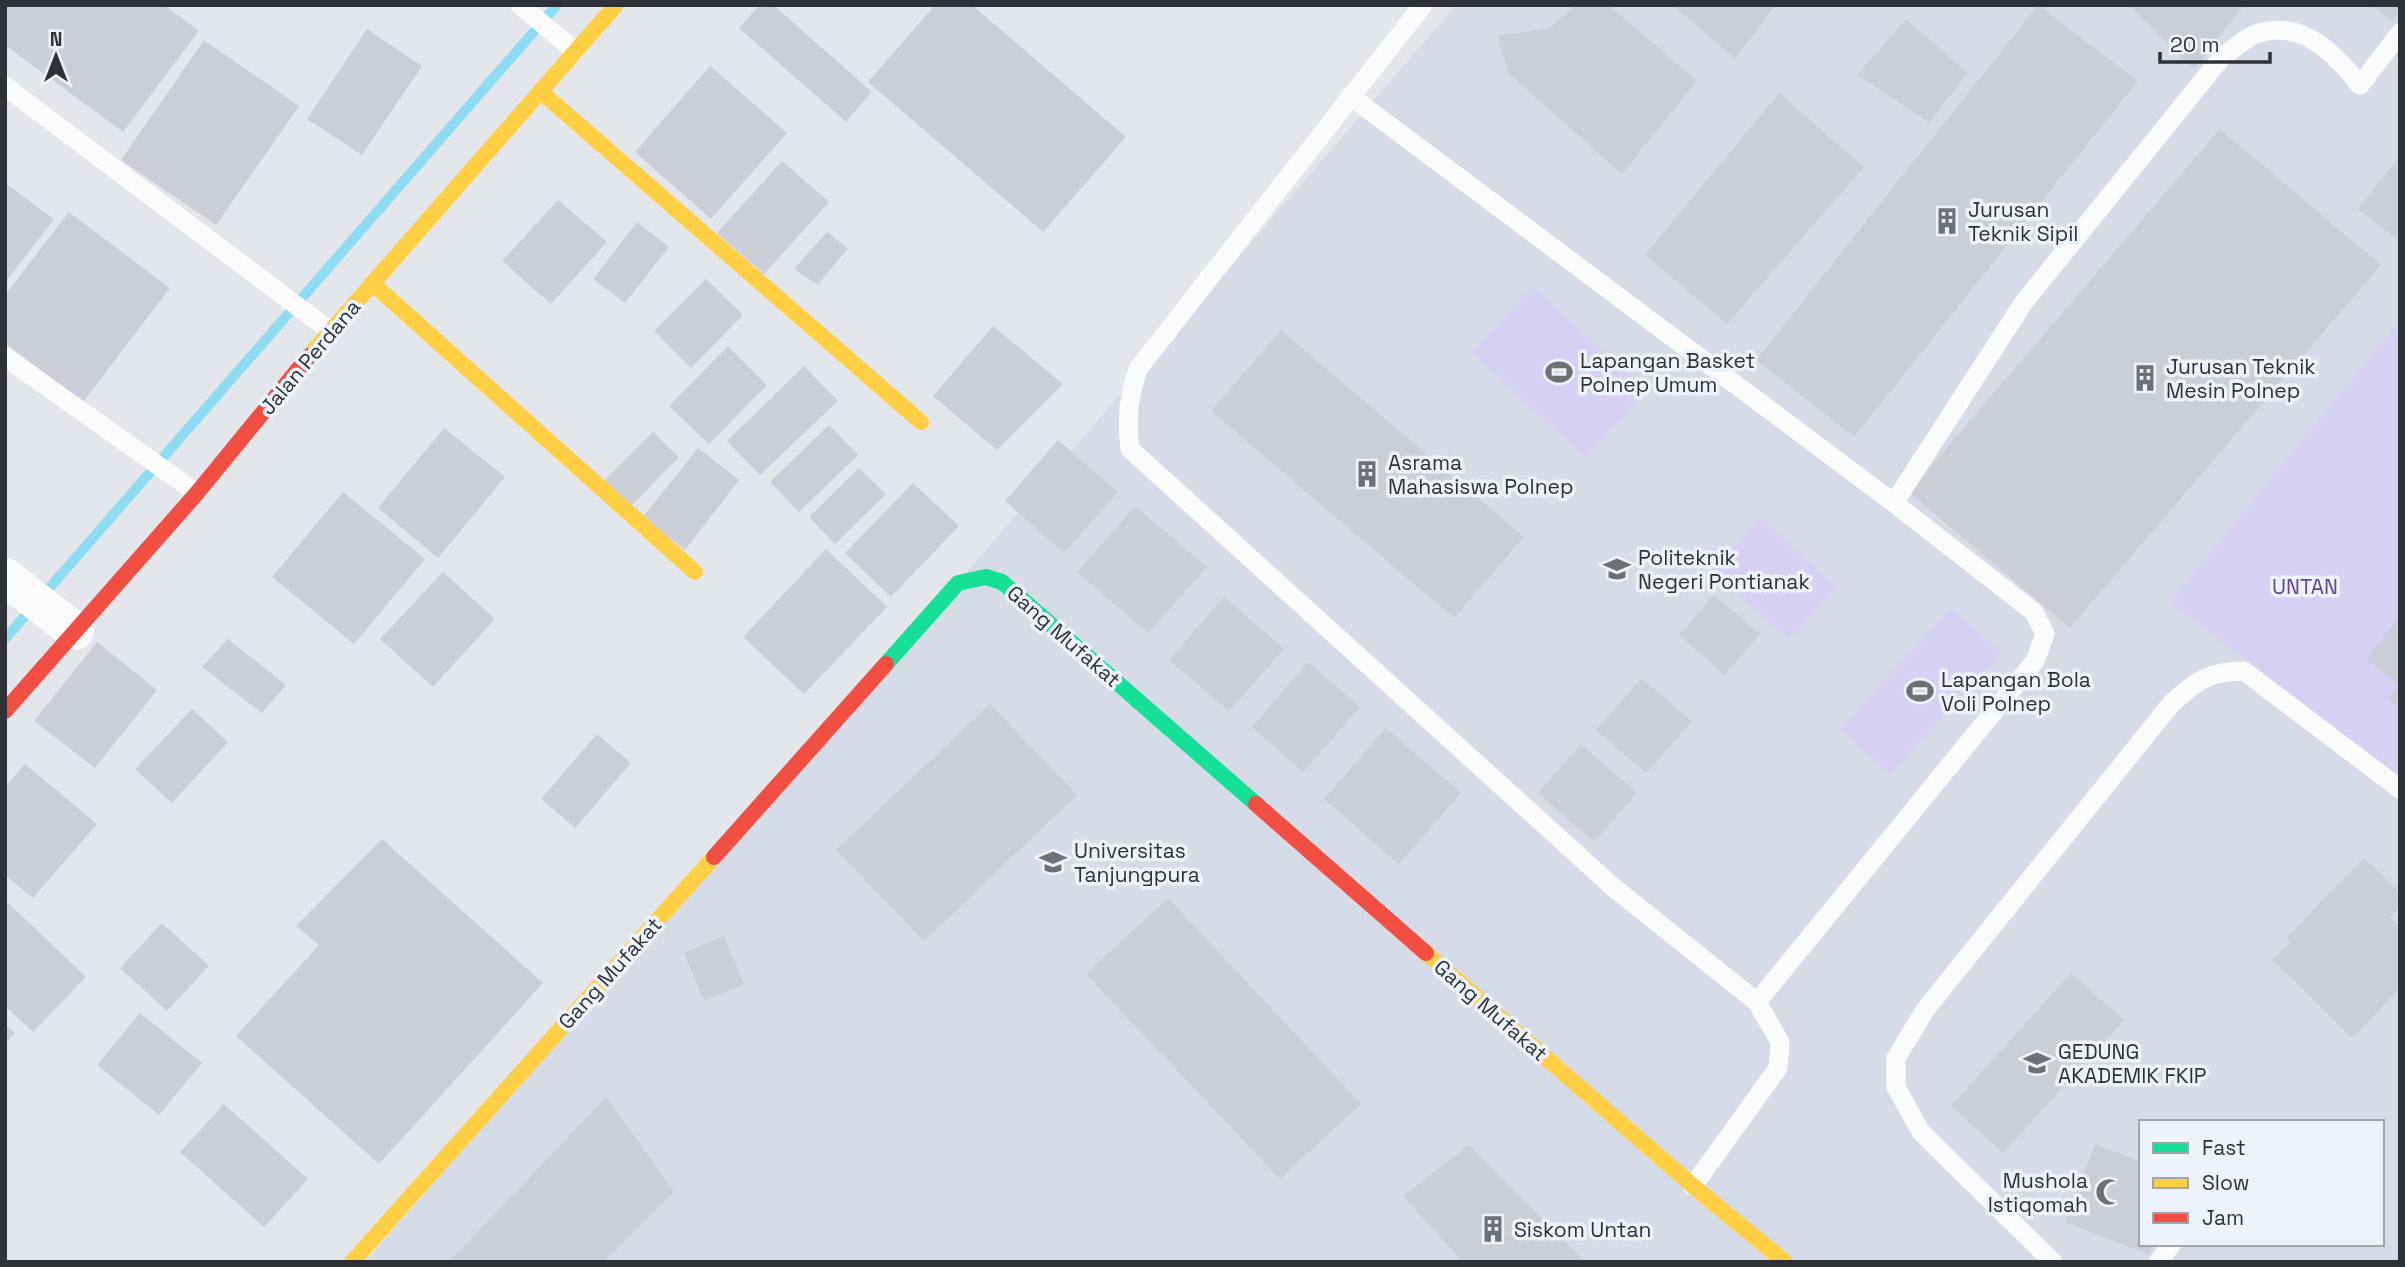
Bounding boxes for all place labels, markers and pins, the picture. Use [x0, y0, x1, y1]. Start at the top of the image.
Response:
place label: Jurusan Teknik Sipil [1968, 196, 2079, 247]
building icon: Jurusan Teknik Sipil [1932, 206, 1962, 236]
place label: Lapangan Basket Polnep Umum [1580, 347, 1755, 398]
place label: Jurusan Teknik Mesin Polnep [2166, 353, 2316, 404]
sports icon: Lapangan Basket Polnep Umum [1544, 357, 1574, 387]
building icon: Jurusan Teknik Mesin Polnep [2130, 363, 2160, 393]
place label: Asrama Mahasiswa Polnep [1388, 449, 1574, 500]
building icon: Asrama Mahasiswa Polnep [1352, 459, 1382, 489]
place label: Politeknik Negeri Pontianak [1638, 544, 1810, 595]
school or university icon: Politeknik Negeri Pontianak [1602, 554, 1632, 584]
place label: Lapangan Bola Voli Polnep [1941, 666, 2091, 717]
sports icon: Lapangan Bola Voli Polnep [1905, 676, 1935, 706]
place label: Universitas Tanjungpura [1074, 837, 1200, 888]
school or university icon: Universitas Tanjungpura [1038, 847, 1068, 877]
place label: GEDUNG AKADEMIK FKIP [2058, 1038, 2206, 1089]
school or university icon: GEDUNG AKADEMIK FKIP [2022, 1048, 2052, 1078]
place label: Mushola Istiqomah [1988, 1167, 2088, 1218]
mosque icon: Mushola Istiqomah [2094, 1177, 2124, 1207]
building icon: Siskom Untan [1478, 1214, 1508, 1244]
place label: Siskom Untan [1514, 1216, 1651, 1243]

